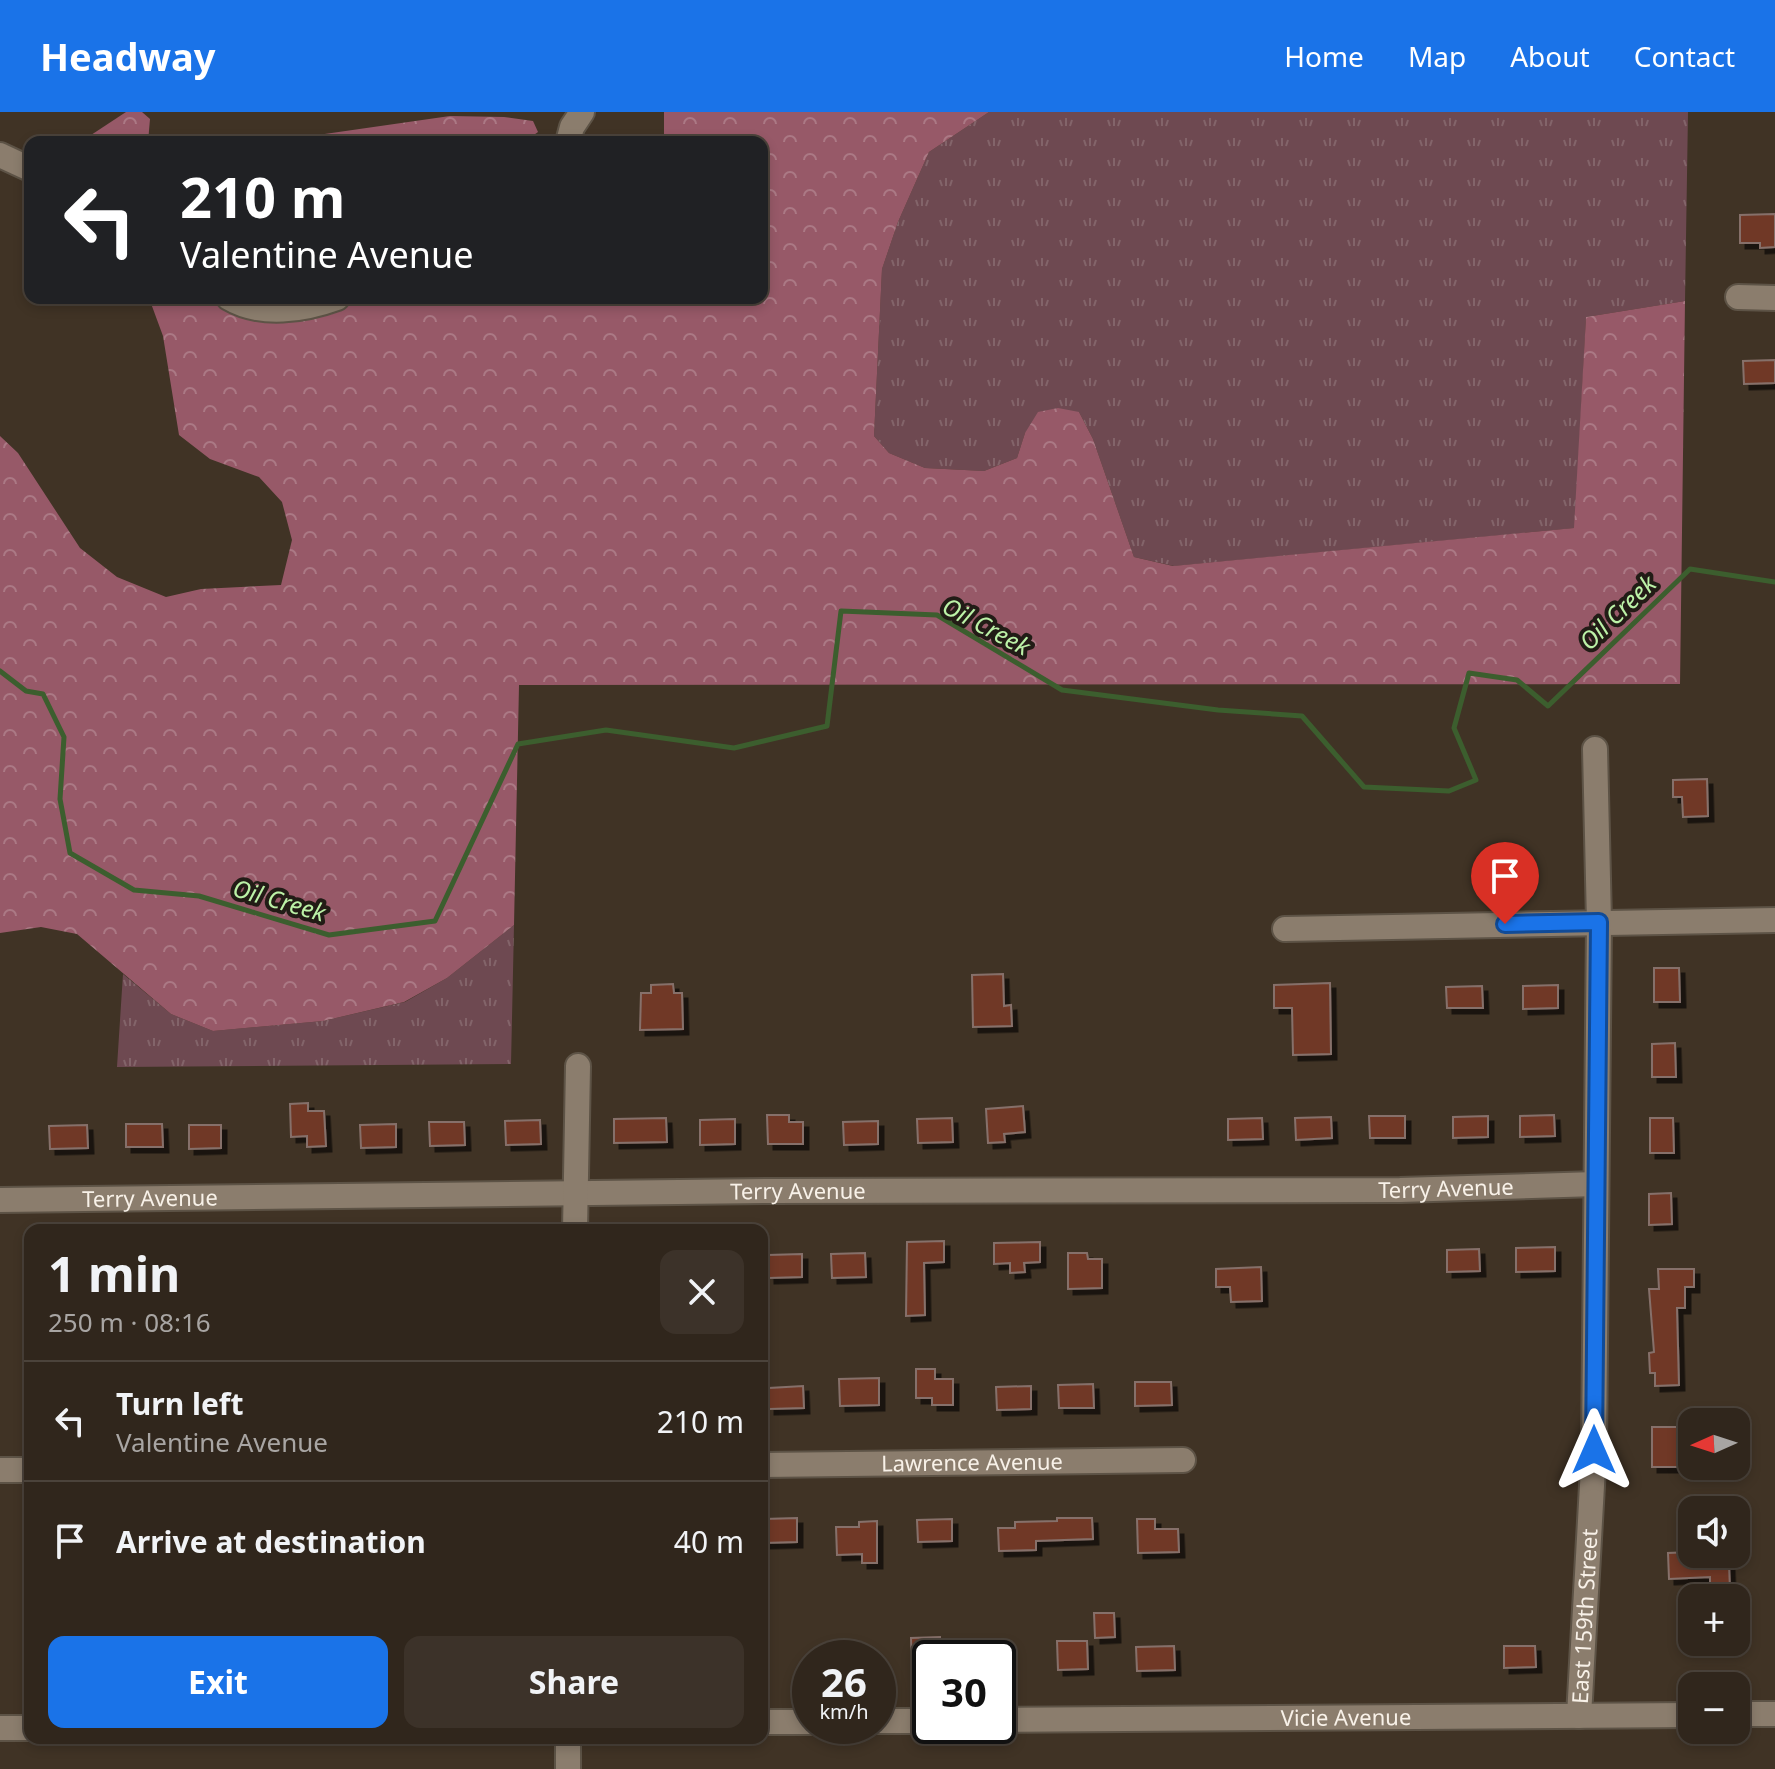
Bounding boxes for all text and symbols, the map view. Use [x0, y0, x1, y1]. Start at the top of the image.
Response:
text: Headway [40, 30, 216, 82]
text: Home [1284, 37, 1364, 75]
text: Map [1408, 37, 1466, 75]
text: About [1510, 37, 1590, 75]
text: Contact [1634, 37, 1735, 75]
text: 210 m [180, 158, 345, 234]
icon: left [48, 168, 152, 272]
text: Valentine Avenue [180, 230, 474, 279]
water label: Oil Creek [1571, 566, 1663, 657]
water label: Oil Creek [937, 589, 1037, 663]
pin [1471, 842, 1539, 924]
icon: arrive [1483, 854, 1527, 898]
water label: Oil Creek [229, 871, 331, 929]
street label: Terry Avenue [1378, 1171, 1514, 1204]
street label: Terry Avenue [730, 1175, 866, 1205]
street label: Terry Avenue [82, 1181, 218, 1213]
text: 1 min [48, 1241, 180, 1306]
button: close [660, 1250, 744, 1334]
text: 250 m · 08:16 [48, 1304, 211, 1340]
text: Turn left [116, 1383, 244, 1424]
icon: left [48, 1399, 92, 1443]
text: 210 m [657, 1401, 744, 1442]
position arrow [1552, 1408, 1636, 1492]
north arrow [1678, 1408, 1750, 1480]
map controls [1678, 1408, 1750, 1744]
text: Valentine Avenue [116, 1424, 328, 1460]
street label: Lawrence Avenue [881, 1445, 1063, 1478]
button: sound [1678, 1496, 1750, 1568]
icon: arrive [48, 1519, 92, 1563]
text: Arrive at destination [116, 1521, 426, 1562]
text: 40 m [674, 1521, 744, 1562]
street label: East 159th Street [1564, 1528, 1604, 1704]
button: + [1678, 1584, 1750, 1656]
button: Exit [48, 1636, 388, 1728]
button: Share [404, 1636, 744, 1728]
speed limit sign: 30 [912, 1640, 1016, 1744]
text: 26 [821, 1654, 867, 1709]
button: − [1678, 1672, 1750, 1744]
text: km/h [819, 1698, 869, 1725]
street label: Vicie Avenue [1281, 1701, 1411, 1732]

